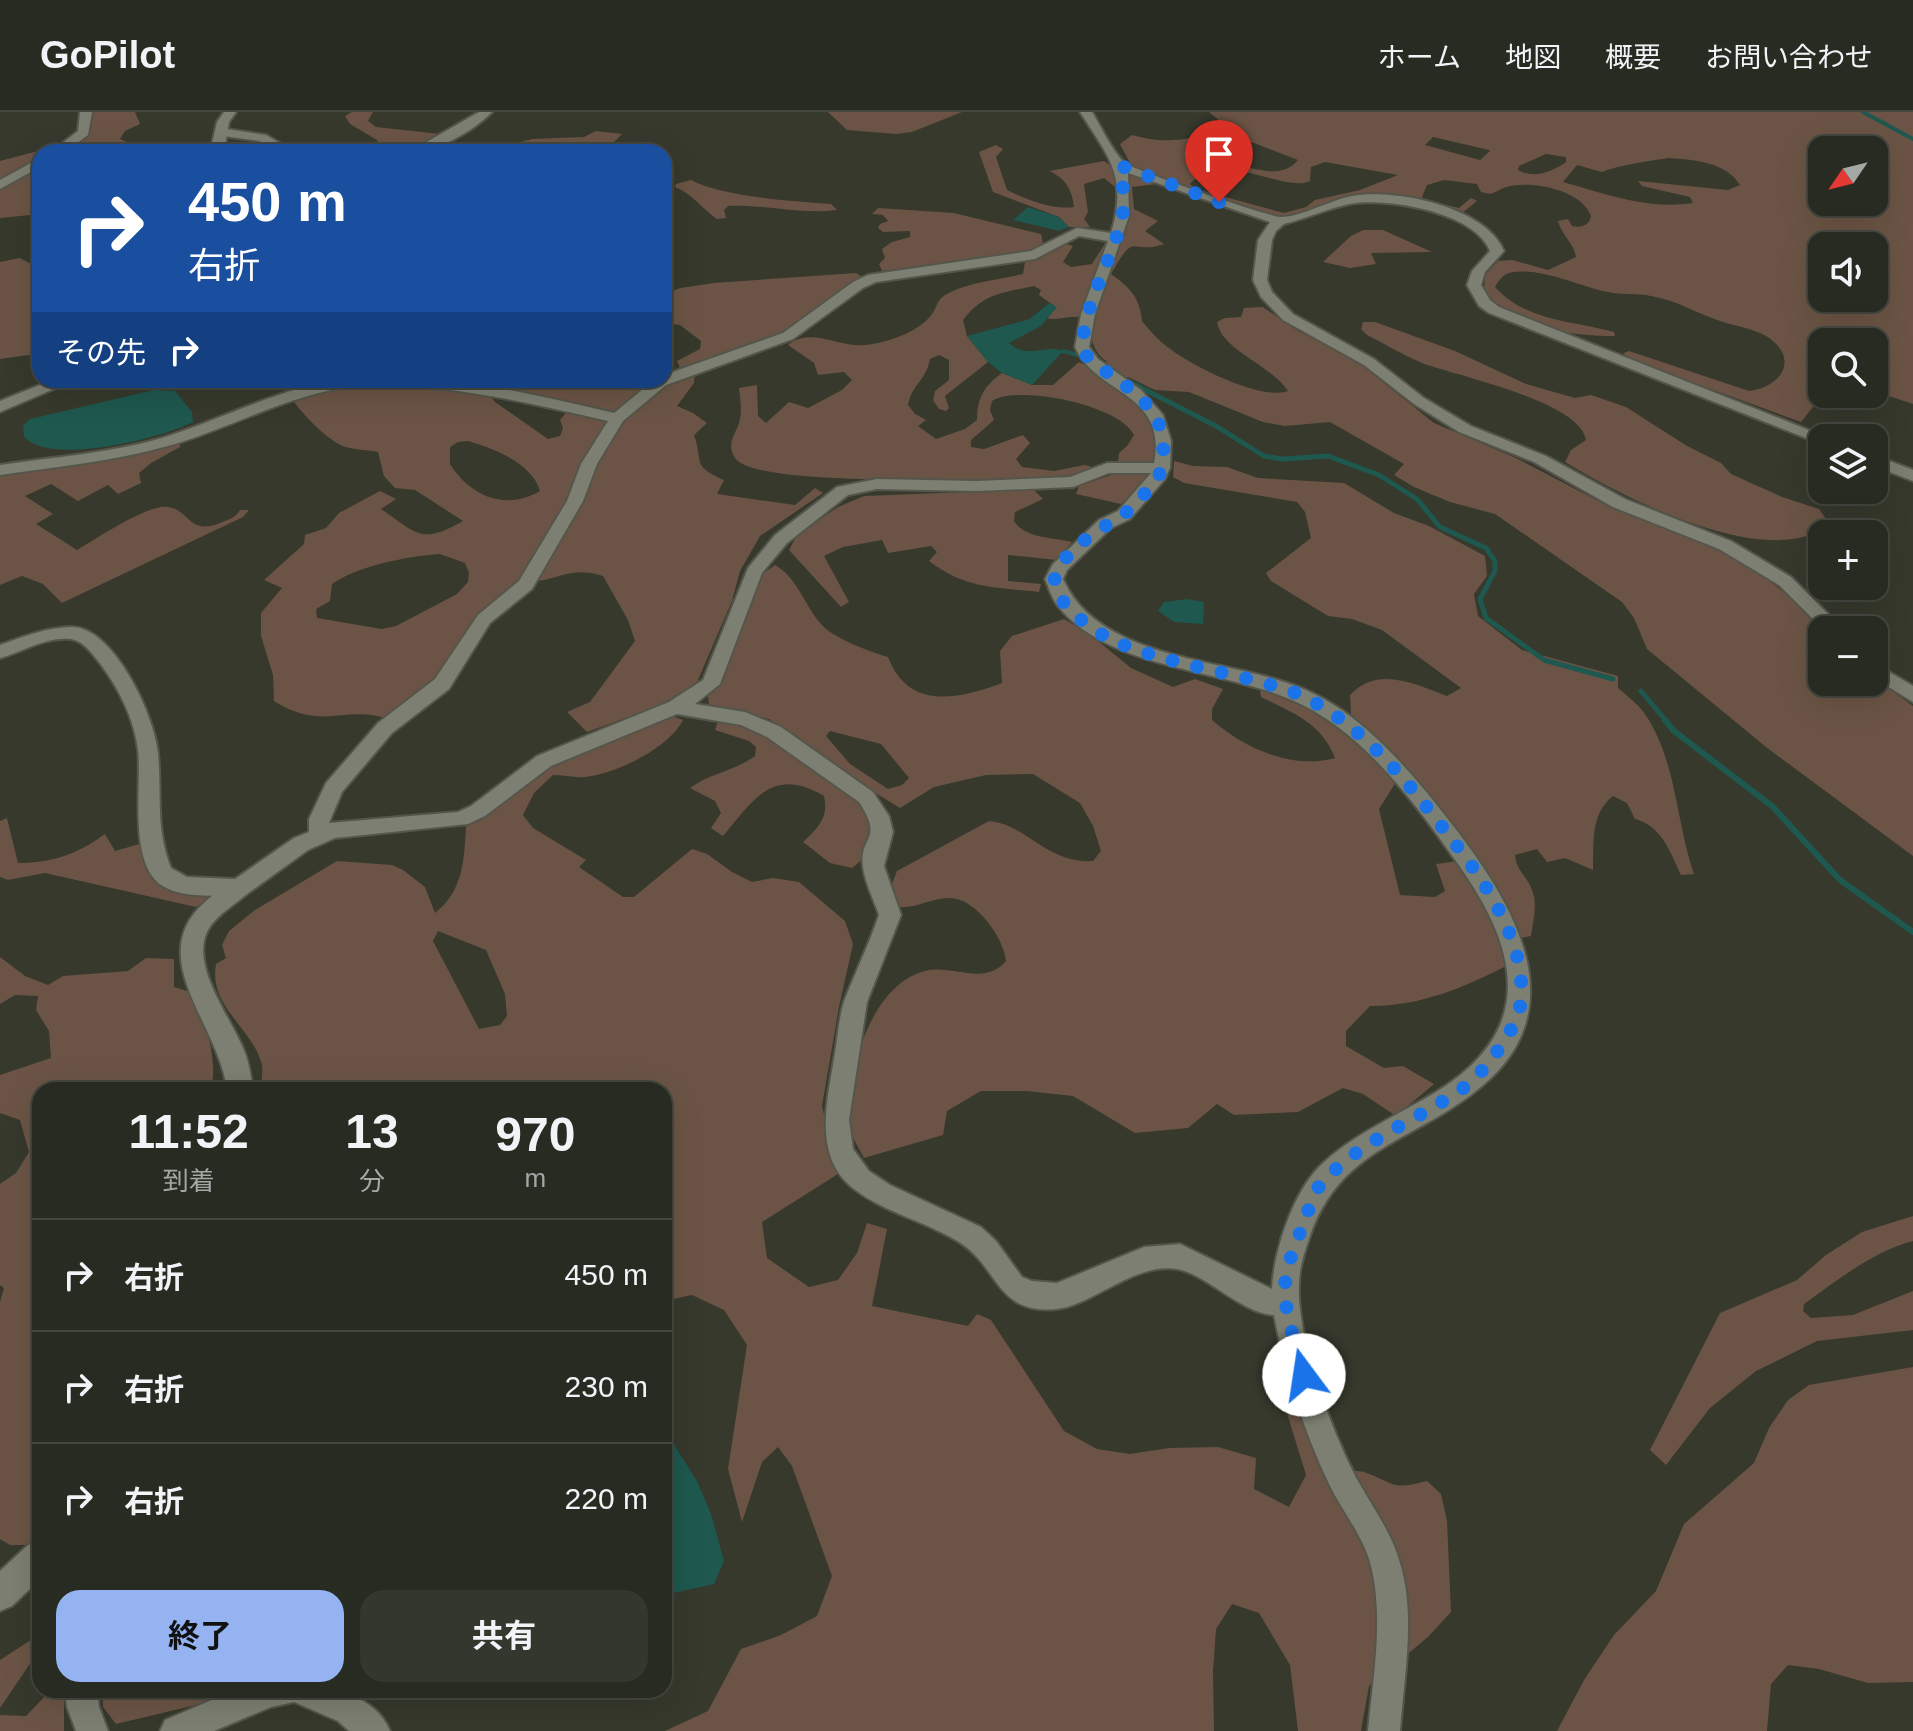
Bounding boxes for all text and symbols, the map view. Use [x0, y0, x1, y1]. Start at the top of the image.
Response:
text: GoPilot [40, 34, 175, 76]
text: ホーム [1378, 42, 1461, 73]
text: 地図 [1505, 42, 1561, 73]
text: 概要 [1605, 42, 1661, 73]
text: お問い合わせ [1705, 42, 1873, 73]
pin [1185, 120, 1253, 202]
icon: arrive [1197, 132, 1241, 176]
north arrow [1808, 136, 1888, 216]
map controls [1808, 136, 1888, 696]
text: 450 m [188, 170, 347, 233]
icon: right [56, 176, 160, 280]
button: sound [1808, 232, 1888, 312]
text: 右折 [188, 245, 260, 286]
icon: right [162, 328, 206, 372]
button: search [1808, 328, 1888, 408]
text: その先 [56, 336, 146, 369]
button: layers [1808, 424, 1888, 504]
button: + [1808, 520, 1888, 600]
button: − [1808, 616, 1888, 696]
text: 11:52 [129, 1105, 249, 1158]
text: 13 [345, 1105, 399, 1158]
text: 970 [495, 1108, 575, 1161]
text: m [525, 1163, 546, 1193]
text: 到着 [163, 1166, 215, 1196]
text: 分 [359, 1166, 385, 1196]
icon: right [56, 1253, 100, 1297]
text: 450 m [565, 1258, 648, 1291]
text: 右折 [124, 1261, 184, 1294]
position arrow [1262, 1333, 1346, 1417]
icon: right [56, 1365, 100, 1409]
text: 230 m [565, 1370, 648, 1403]
text: 右折 [124, 1373, 184, 1406]
icon: right [56, 1477, 100, 1521]
text: 220 m [565, 1482, 648, 1515]
text: 右折 [124, 1485, 184, 1518]
button: 終了 [56, 1590, 344, 1682]
button: 共有 [360, 1590, 648, 1682]

